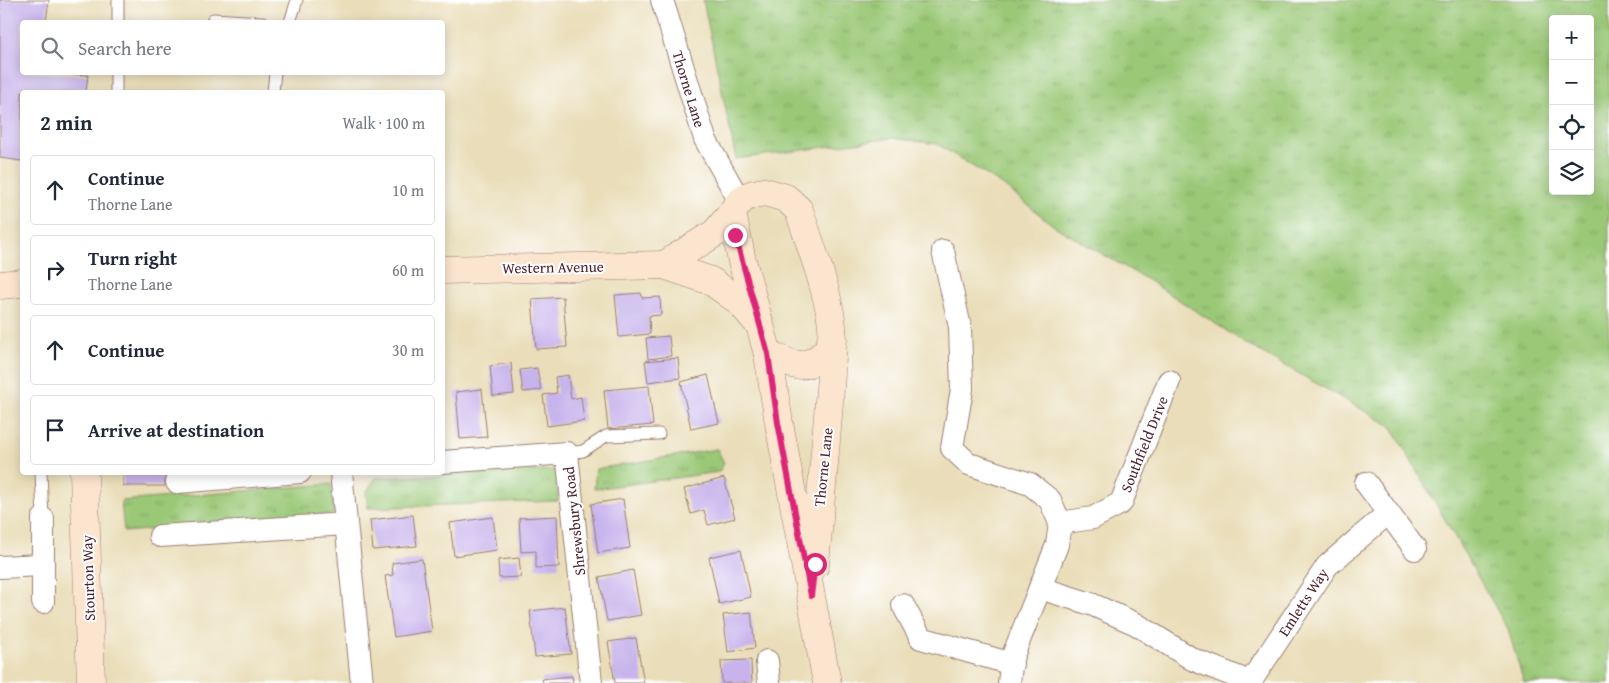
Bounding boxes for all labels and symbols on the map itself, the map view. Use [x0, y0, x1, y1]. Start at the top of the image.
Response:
street label: Thorne Lane [667, 48, 711, 130]
route end [724, 224, 747, 247]
street label: Western Avenue [502, 256, 604, 278]
street label: Southfield Drive [1115, 393, 1173, 495]
street label: Thorne Lane [808, 426, 838, 508]
street label: Shrewsbury Road [558, 465, 590, 577]
street label: Stourton Way [76, 534, 100, 621]
route start [804, 553, 827, 576]
street label: Emletts Way [1273, 563, 1333, 640]

